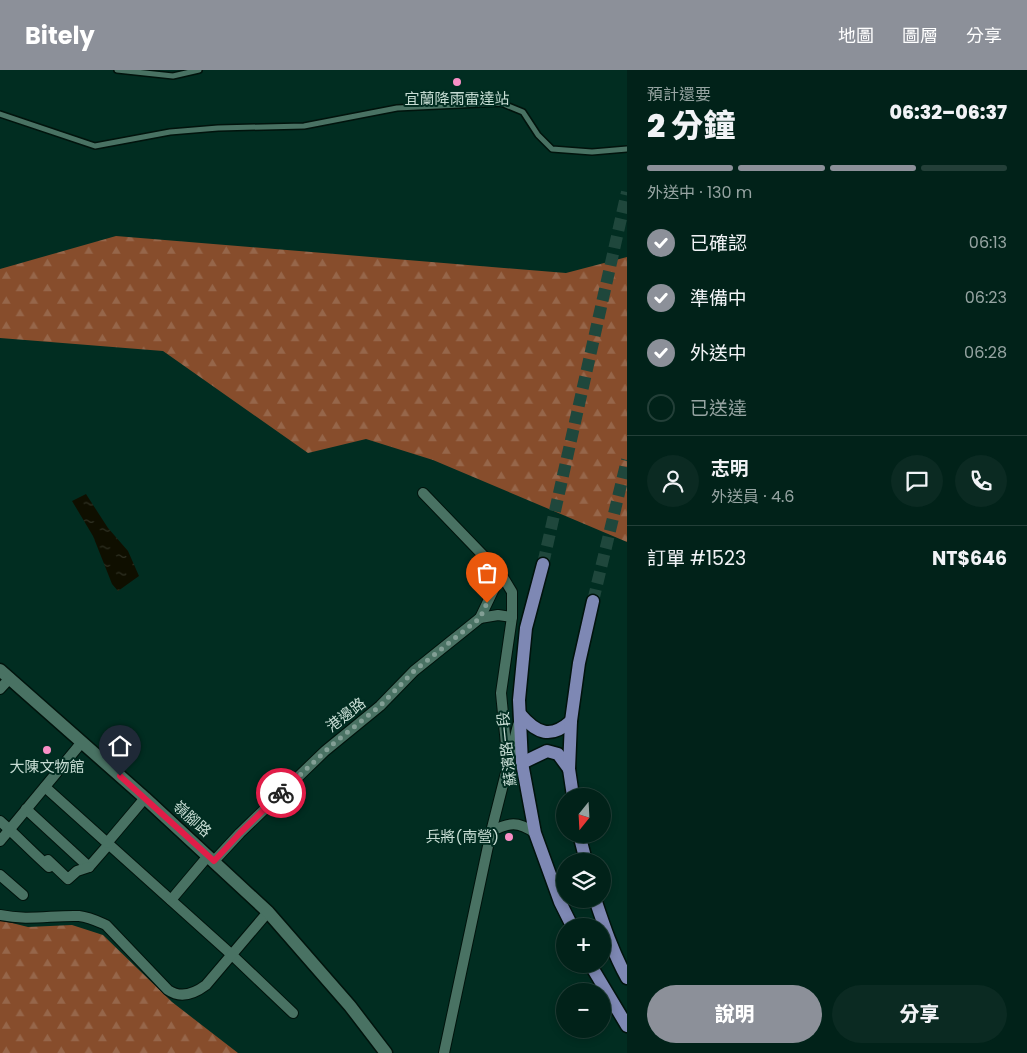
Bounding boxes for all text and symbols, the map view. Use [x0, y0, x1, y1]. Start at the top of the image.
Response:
text: Bitely [25, 19, 95, 52]
text: 地圖 [838, 23, 874, 48]
text: 圖層 [902, 23, 938, 48]
text: 分享 [966, 23, 1002, 48]
marker: 宜蘭降雨雷達站 [451, 76, 463, 88]
text: 預計還要 [647, 83, 711, 106]
place label: 宜蘭降雨雷達站 [404, 88, 510, 109]
text: 06:32–06:37 [889, 99, 1007, 126]
text: 2 分鐘 [647, 103, 735, 148]
text: 外送中 · 130 m [647, 181, 752, 204]
icon: check [647, 229, 675, 257]
text: 已確認 [690, 230, 747, 257]
text: 06:13 [969, 231, 1007, 254]
icon: check [647, 284, 675, 312]
text: 準備中 [690, 285, 747, 312]
text: 06:23 [965, 286, 1007, 309]
icon: check [647, 339, 675, 367]
text: 外送中 [690, 340, 747, 367]
text: 06:28 [964, 341, 1007, 364]
text: 已送達 [690, 395, 747, 422]
button: person [647, 455, 699, 507]
text: 志明 [711, 455, 749, 482]
button: chat [891, 455, 943, 507]
button: phone [955, 455, 1007, 507]
text: 外送員 · 4.6 [711, 485, 795, 508]
text: 訂單 #1523 [647, 545, 746, 572]
text: NT$646 [932, 545, 1007, 572]
pin [466, 552, 508, 603]
icon: bag [473, 559, 501, 587]
street label: 港邊路 [321, 692, 370, 737]
street label: 蘇濱路一段 [492, 711, 521, 787]
pin [99, 725, 141, 776]
icon: home [106, 732, 134, 760]
marker: 大陳文物館 [41, 744, 53, 756]
place label: 大陳文物館 [9, 756, 85, 777]
courier [256, 768, 306, 818]
icon: bike [267, 779, 295, 807]
north arrow [556, 788, 611, 842]
map controls [556, 788, 611, 1038]
street label: 嶺腳路 [169, 796, 216, 841]
place label: 兵將(南營) [425, 826, 499, 847]
marker: 兵將(南營) [503, 831, 515, 843]
button: layers [556, 853, 611, 908]
button: + [556, 918, 611, 973]
button: − [556, 983, 611, 1038]
button: 說明 [647, 985, 822, 1043]
button: 分享 [832, 985, 1007, 1043]

